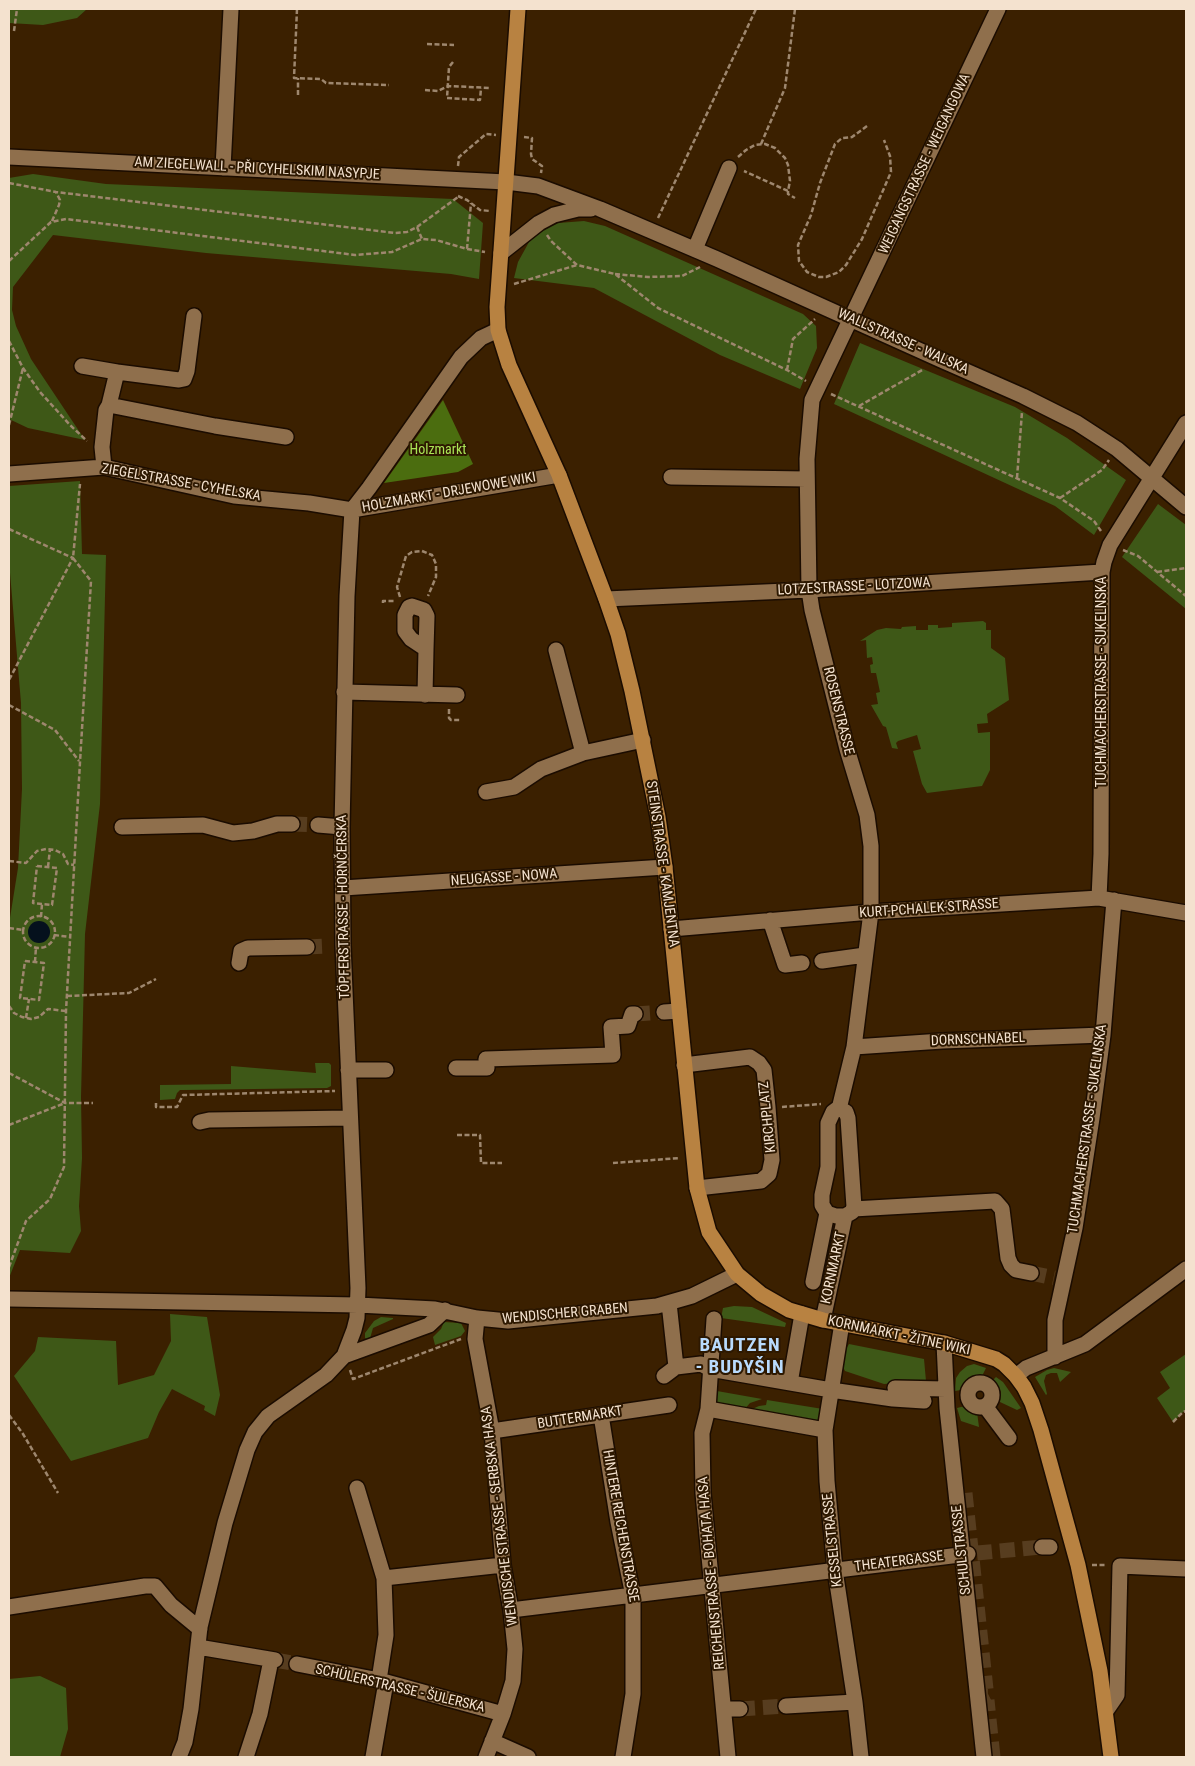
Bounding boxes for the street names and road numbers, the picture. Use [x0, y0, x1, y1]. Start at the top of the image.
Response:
street label: WEIGANGSTRASSE - WEIGANGOWA [876, 71, 974, 257]
street label: AM ZIEGELWALL - PŘI CYHELSKIM NASYPJE [134, 154, 380, 184]
street label: WALLSTRASSE - WALSKA [835, 306, 971, 378]
street label: ZIEGELSTRASSE - CYHELSKA [100, 461, 262, 505]
street label: HOLZMARKT - DRJEWOWE WIKI [361, 469, 537, 517]
street label: LOTZESTRASSE - LOTZOWA [777, 575, 931, 599]
street label: TUCHMACHERSTRASSE - SUKELNSKA [1094, 577, 1110, 787]
street label: ROSENSTRASSE [819, 665, 857, 757]
street label: STEINSTRASSE - KAMJENTNA [642, 780, 682, 948]
street label: TÖPFERSTRASSE - HORNČERSKA [334, 815, 354, 999]
street label: NEUGASSE - NOWA [450, 866, 558, 890]
street label: KURT-PCHALEK-STRASSE [859, 896, 999, 922]
street label: TUCHMACHERSTRASSE - SUKELNSKA [1065, 1023, 1111, 1235]
street label: DORNSCHNABEL [930, 1030, 1026, 1050]
street label: KIRCHPLATZ [756, 1081, 780, 1153]
street label: KORNMARKT [818, 1231, 850, 1305]
street label: WENDISCHER GRABEN [501, 1300, 629, 1328]
street label: KORNMARKT - ŽITNE WIKI [826, 1313, 972, 1359]
street label: BUTTERMARKT [536, 1403, 624, 1433]
street label: WENDISCHE STRASSE - SERBSKA HASA [478, 1405, 522, 1627]
street label: HINTERE REICHENSTRASSE [598, 1449, 642, 1603]
street label: REICHENSTRASSE - BOHATA HASA [695, 1476, 729, 1670]
street label: KESSELSTRASSE [820, 1492, 846, 1588]
street label: SCHULSTRASSE [949, 1504, 975, 1596]
street label: THEATERGASSE [854, 1548, 944, 1576]
street label: SCHÜLERSTRASSE - ŠULERSKA [314, 1661, 486, 1717]

